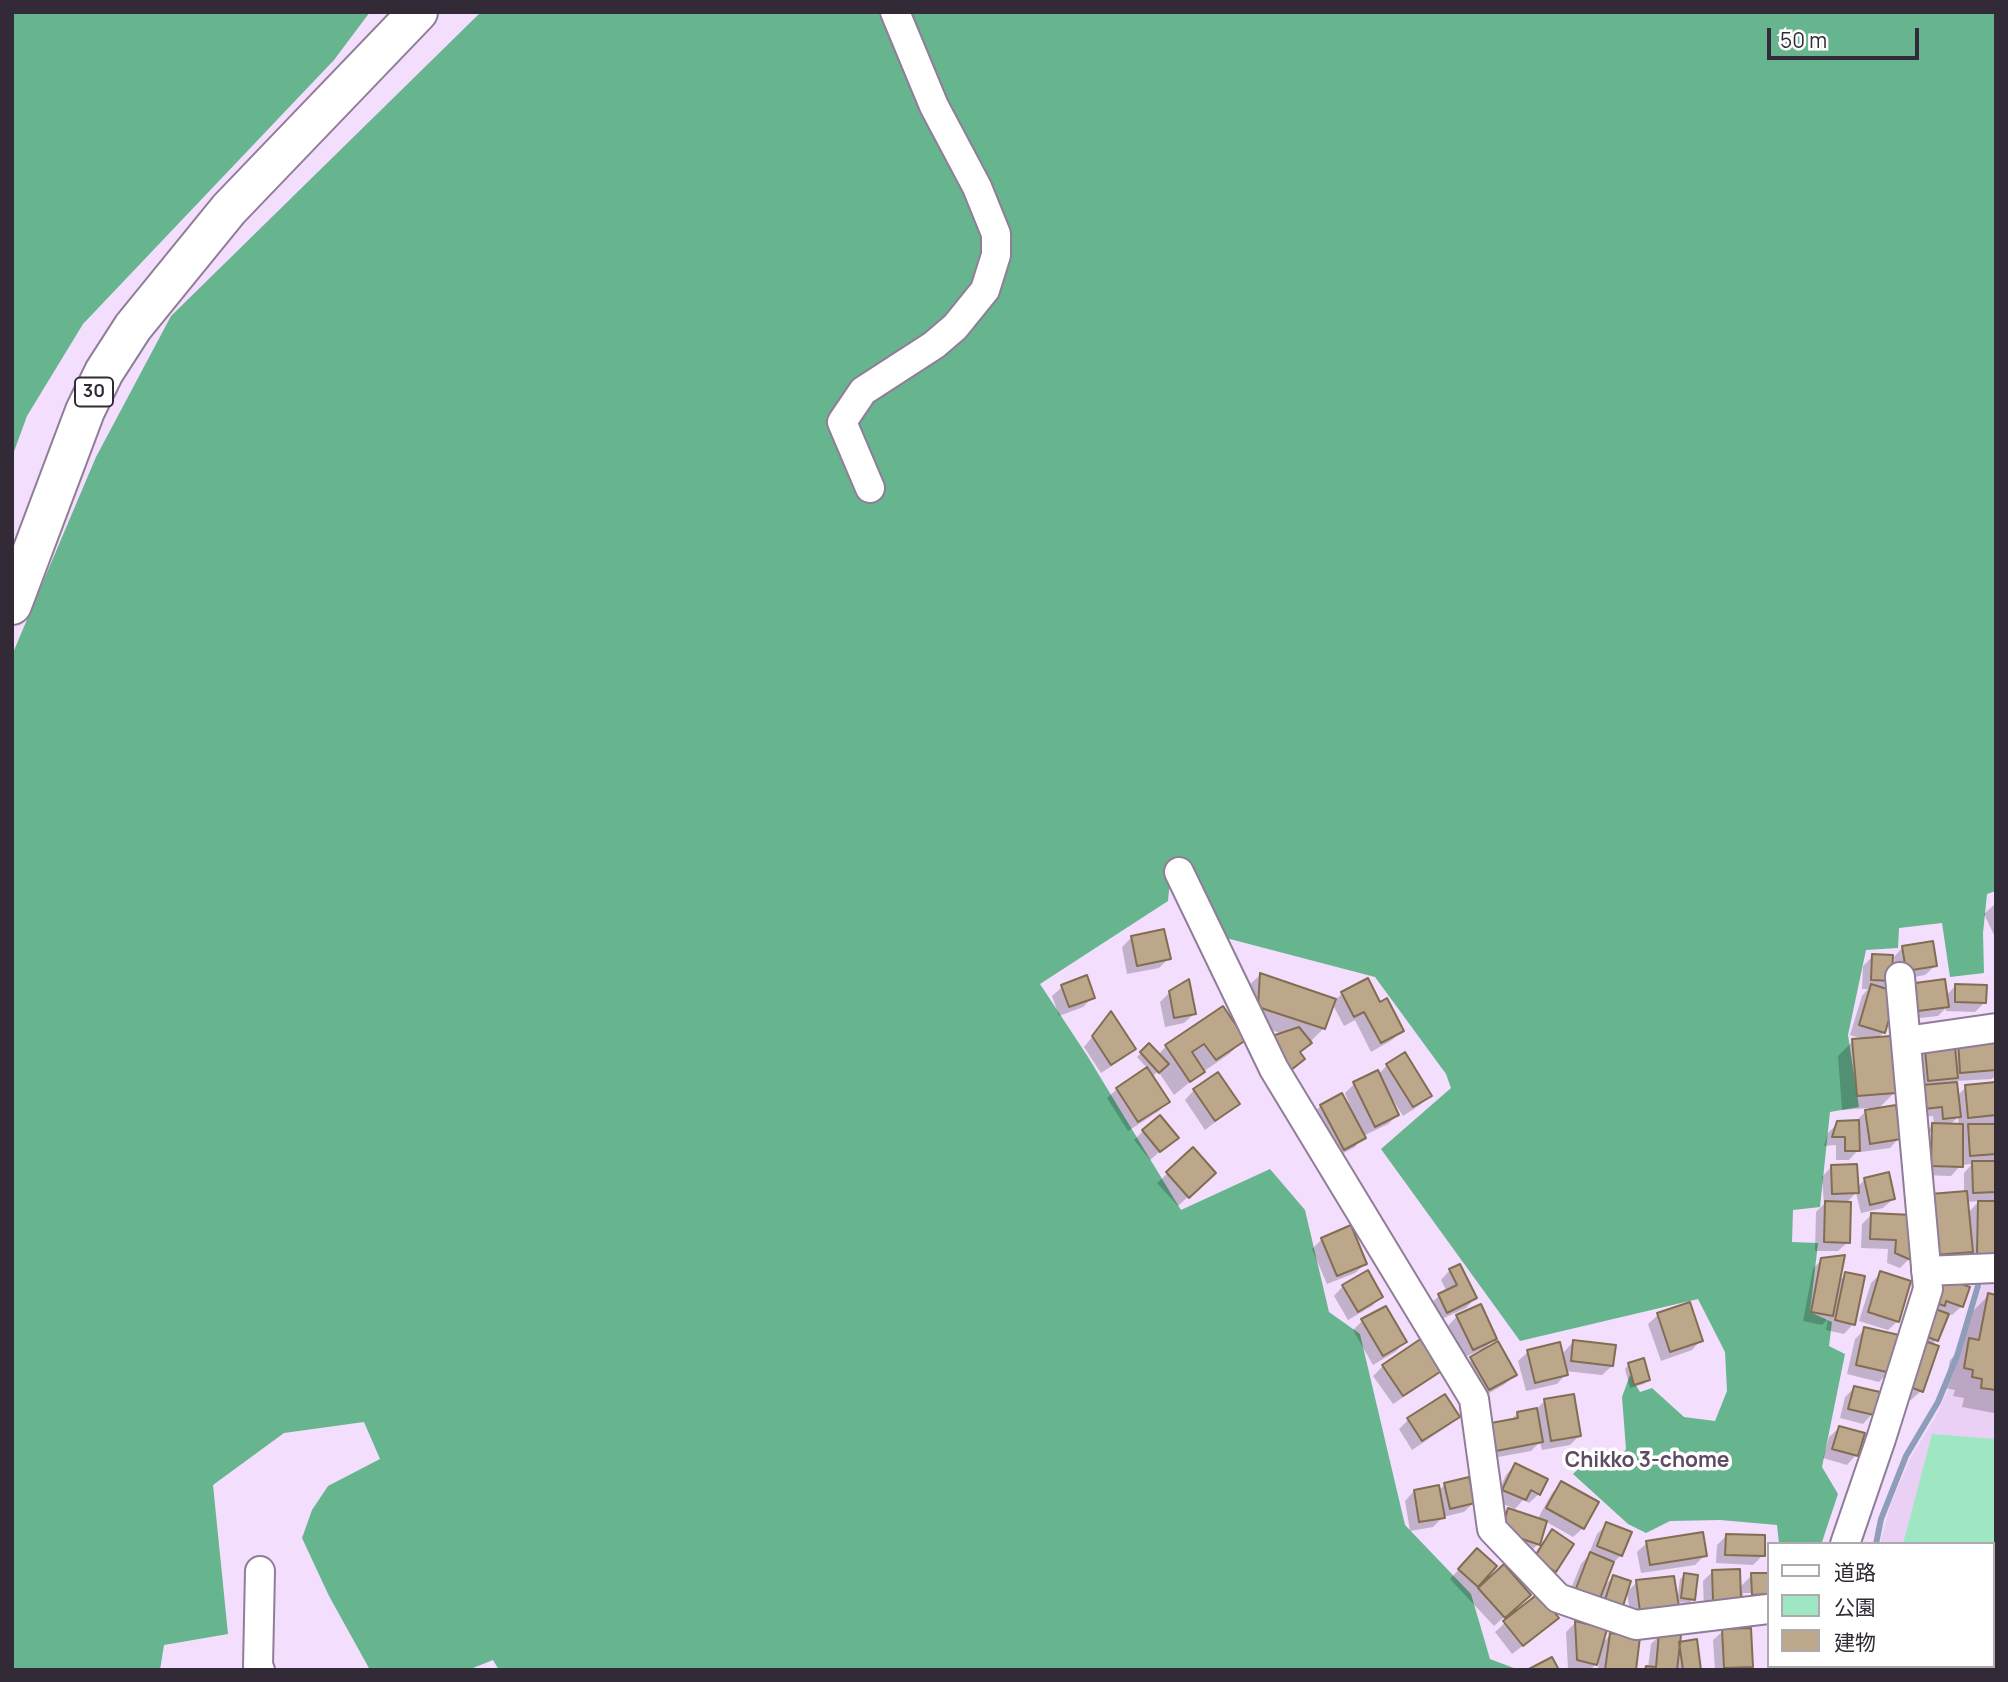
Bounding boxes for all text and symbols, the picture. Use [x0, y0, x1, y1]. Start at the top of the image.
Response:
scale bar [1770, 14, 1922, 58]
text: 50 m [1780, 26, 1827, 54]
road number: 30 [75, 378, 113, 406]
district label: Chikko 3-chome [1565, 1448, 1729, 1474]
legend [1766, 1542, 1994, 1668]
text: 道路 [1834, 1558, 1876, 1586]
text: 公園 [1834, 1593, 1876, 1621]
text: 建物 [1834, 1628, 1876, 1656]

